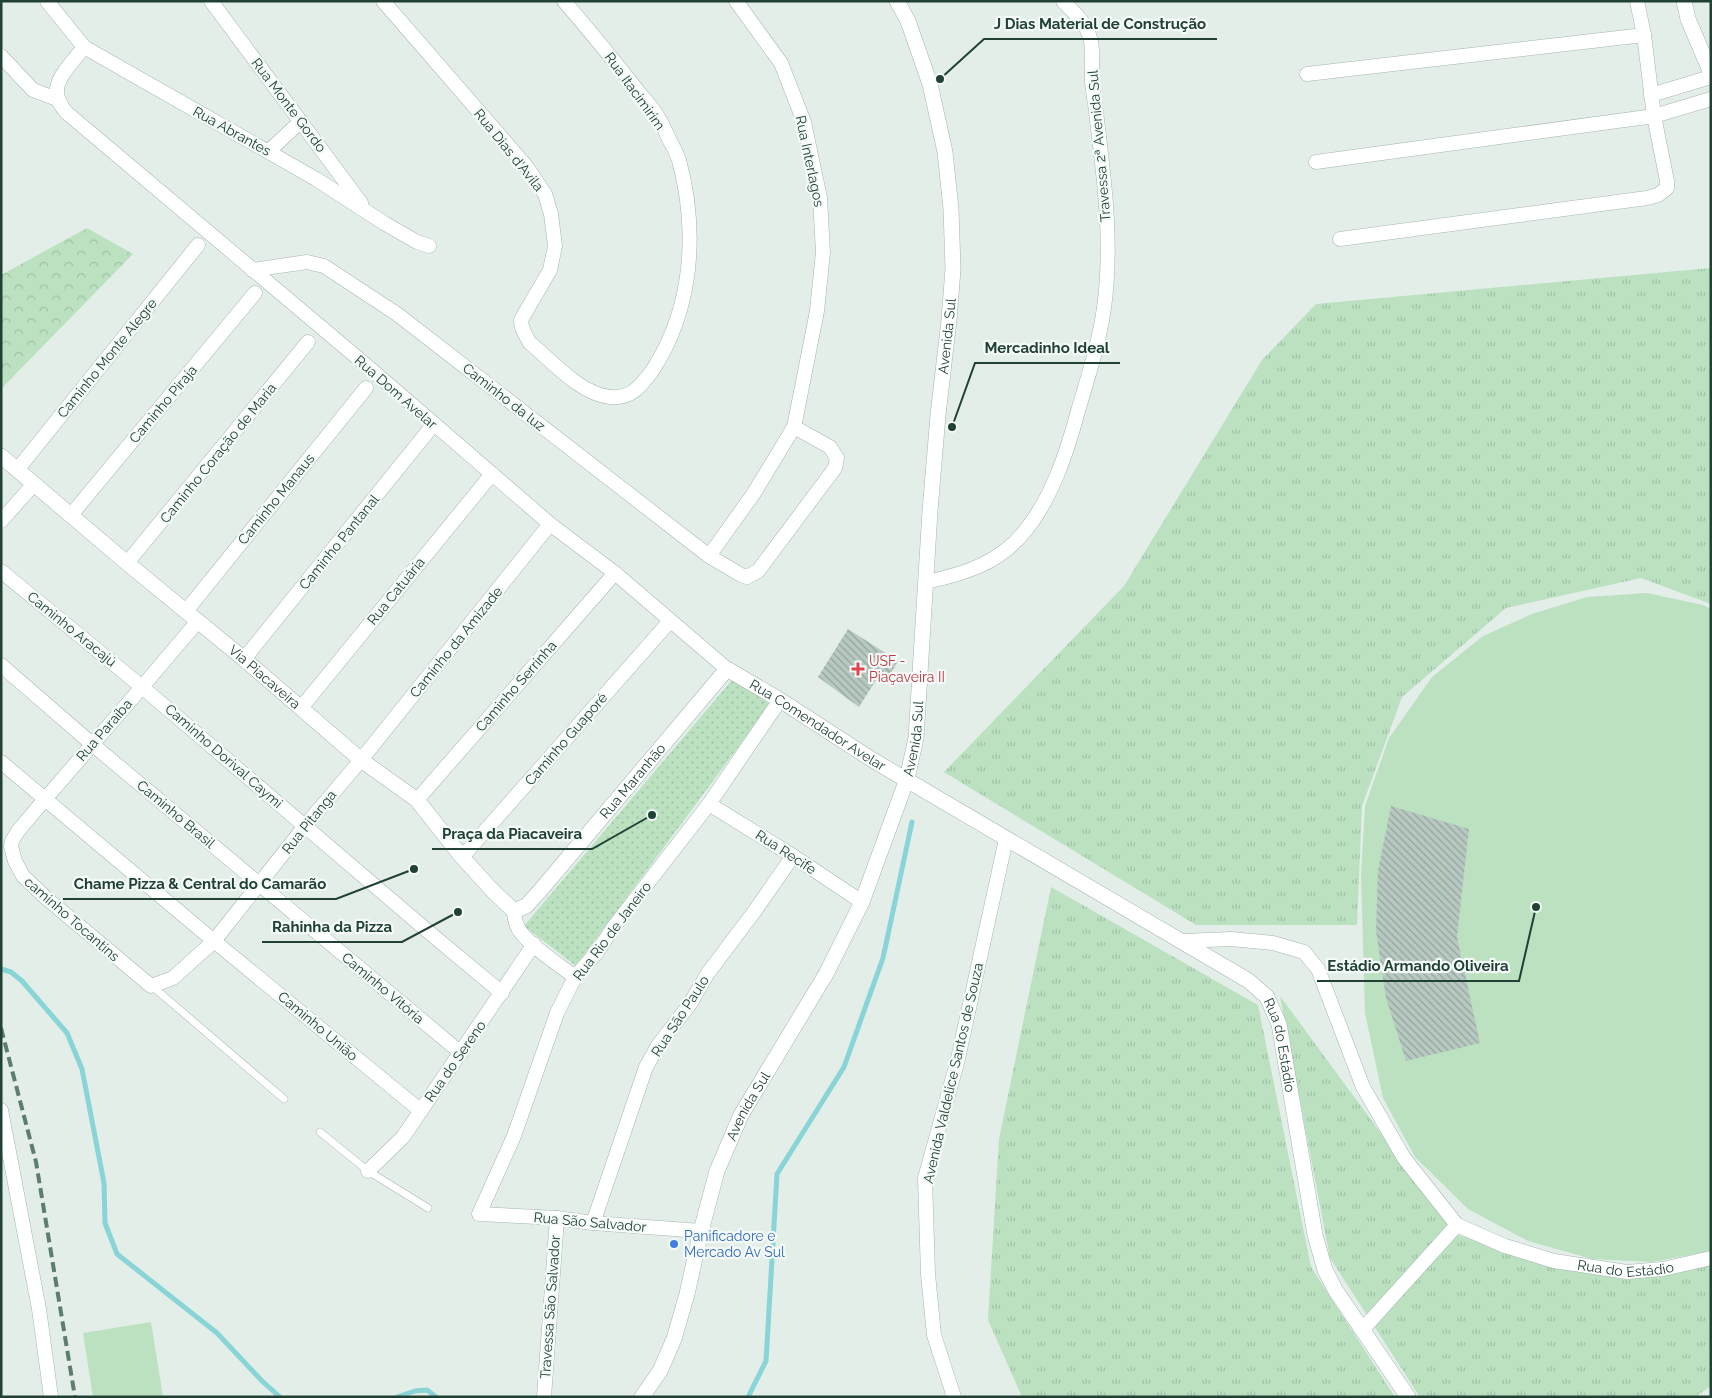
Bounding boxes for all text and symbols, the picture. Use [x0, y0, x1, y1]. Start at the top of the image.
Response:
callout: J Dias Material de Construção [984, 9, 1217, 39]
text: J Dias Material de Construção [994, 15, 1206, 33]
street label: Rua Itacimirim [602, 49, 668, 133]
street label: Rua Monte Gordo [248, 55, 330, 155]
street label: Travessa 2ª Avenida Sul [1084, 69, 1114, 223]
street label: Rua Abrantes [190, 103, 274, 159]
street label: Rua Dias d'Avila [471, 106, 547, 194]
street label: Rua Interlagos [793, 114, 828, 208]
street label: Caminho Monte Alegre [54, 295, 160, 421]
street label: Avenida Sul [935, 298, 959, 375]
callout: Mercadinho Ideal [975, 333, 1120, 363]
text: Mercadinho Ideal [984, 339, 1110, 357]
street label: Rua Dom Avelar [352, 352, 440, 432]
street label: Caminho da luz [460, 360, 549, 434]
street label: Caminho Piraja [126, 362, 200, 446]
street label: Caminho Coração de Maria [157, 380, 279, 526]
street label: Caminho Manaus [235, 450, 318, 548]
street label: Caminho Pantanal [296, 491, 382, 593]
street label: Rua Catuária [364, 554, 428, 628]
street label: Caminho da Amizade [406, 583, 506, 701]
street label: Caminho Aracajú [24, 588, 120, 670]
street label: Caminho Serrinha [472, 637, 560, 735]
street label: Via Piacaveira [226, 642, 304, 712]
place label: USF - Piaçaveira II [869, 653, 945, 685]
marker: USF - Piaçaveira II [851, 662, 865, 676]
street label: Rua Comendador Avelar [747, 676, 889, 774]
street label: Caminho Guaporé [522, 690, 610, 788]
street label: Rua Paraíba [73, 696, 135, 764]
street label: Avenida Sul [900, 700, 926, 778]
street label: Caminho Dorival Caymi [162, 701, 286, 811]
street label: Rua Maranhão [596, 740, 669, 822]
street label: Caminho Brasil [134, 777, 218, 851]
street label: Rua Pitanga [279, 787, 339, 857]
callout: Praça da Piacaveira [432, 819, 592, 849]
text: Praça da Piacaveira [442, 825, 582, 843]
street label: Rua Recife [753, 826, 819, 878]
callout: Chame Pizza & Central do Camarão [63, 869, 336, 899]
street label: caminho Tocantins [21, 873, 123, 965]
text: Chame Pizza & Central do Camarão [74, 875, 326, 893]
street label: Rua Rio de Janeiro [570, 879, 654, 983]
callout: Rahinha da Pizza [262, 912, 402, 942]
text: Rahinha da Pizza [272, 918, 392, 936]
street label: Caminho Vitória [339, 949, 427, 1027]
callout: Estádio Armando Oliveira [1317, 951, 1519, 981]
text: Estádio Armando Oliveira [1327, 957, 1509, 975]
street label: Avenida Valdelice Santos de Souza [920, 961, 986, 1185]
street label: Rua São Paulo [648, 973, 712, 1059]
street label: Caminho União [275, 988, 361, 1064]
street label: Rua do Estádio [1260, 995, 1299, 1094]
street label: Rua do Sereno [421, 1017, 489, 1105]
street label: Avenida Sul [723, 1069, 773, 1143]
street label: Rua São Salvador [533, 1209, 647, 1235]
place label: Panificadore e Mercado Av Sul [684, 1228, 785, 1260]
street label: Travessa São Salvador [537, 1234, 563, 1380]
marker: Panificadore e Mercado Av Sul [668, 1238, 680, 1250]
street label: Rua do Estádio [1576, 1257, 1675, 1280]

